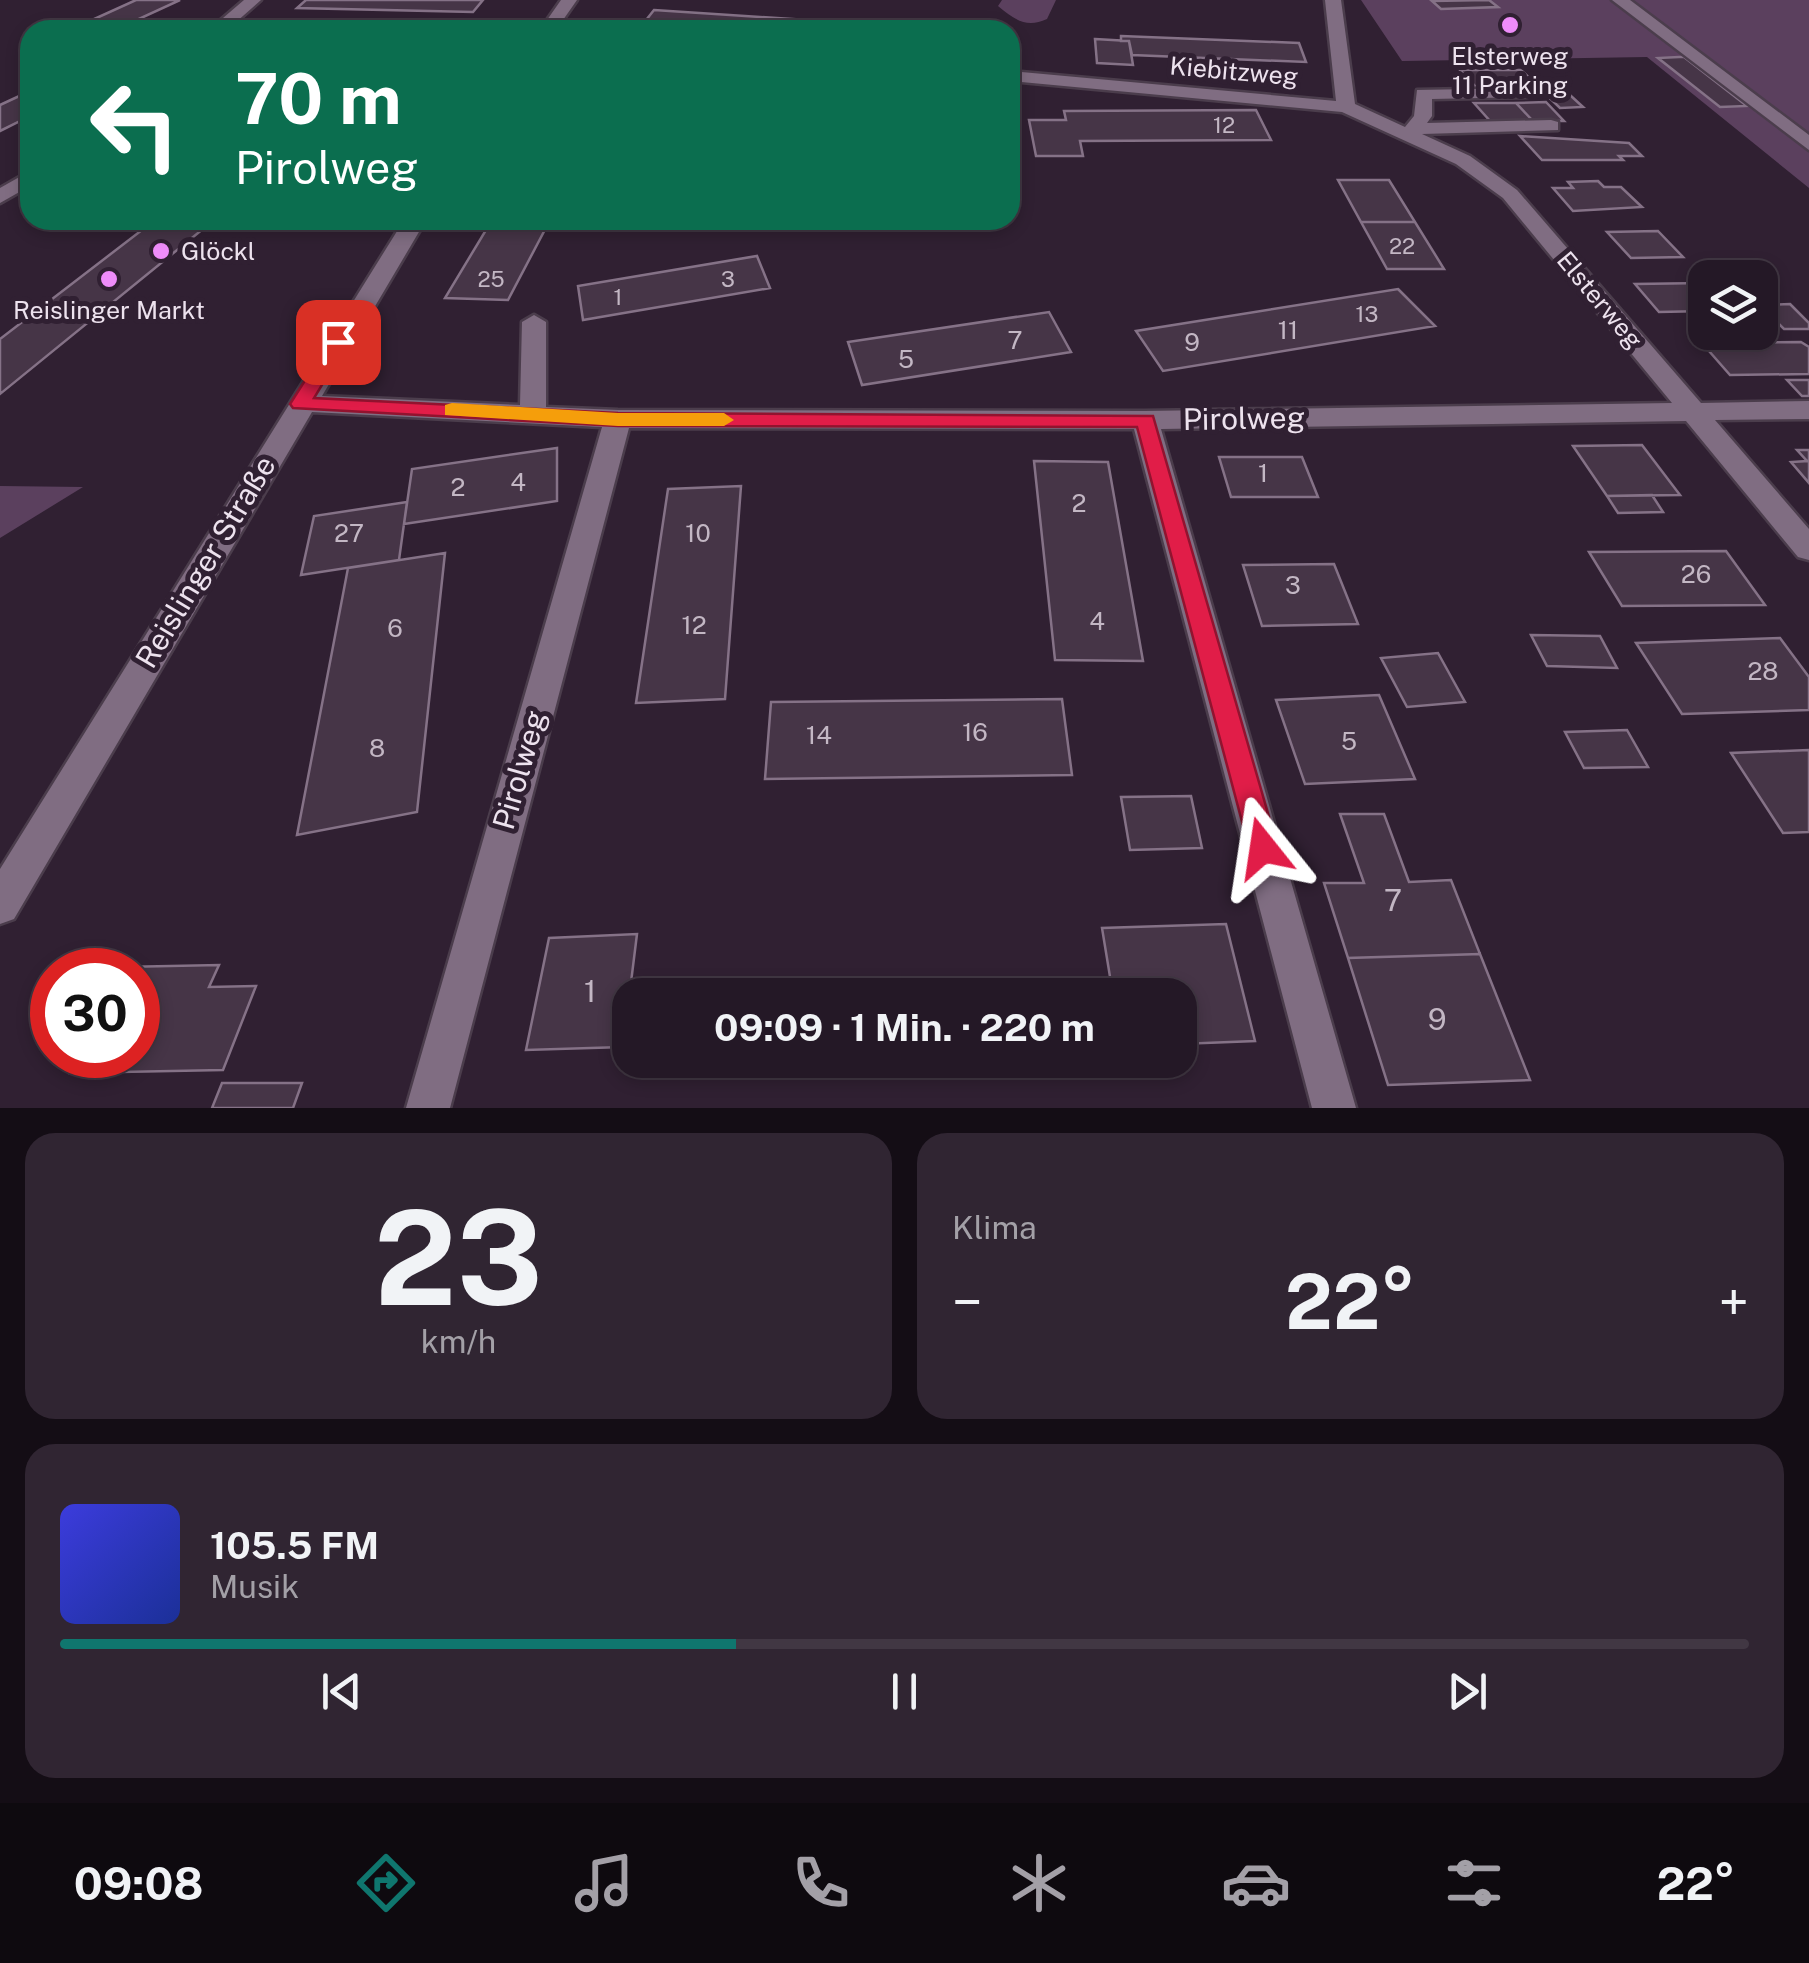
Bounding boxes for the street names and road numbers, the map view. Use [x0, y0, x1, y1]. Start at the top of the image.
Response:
street label: Kiebitzweg [1168, 50, 1300, 92]
street label: Elsterweg [1551, 245, 1649, 355]
street label: Pirolweg [1183, 399, 1305, 437]
street label: Reislinger Straße [128, 449, 283, 674]
street label: Pirolweg [485, 706, 553, 833]

